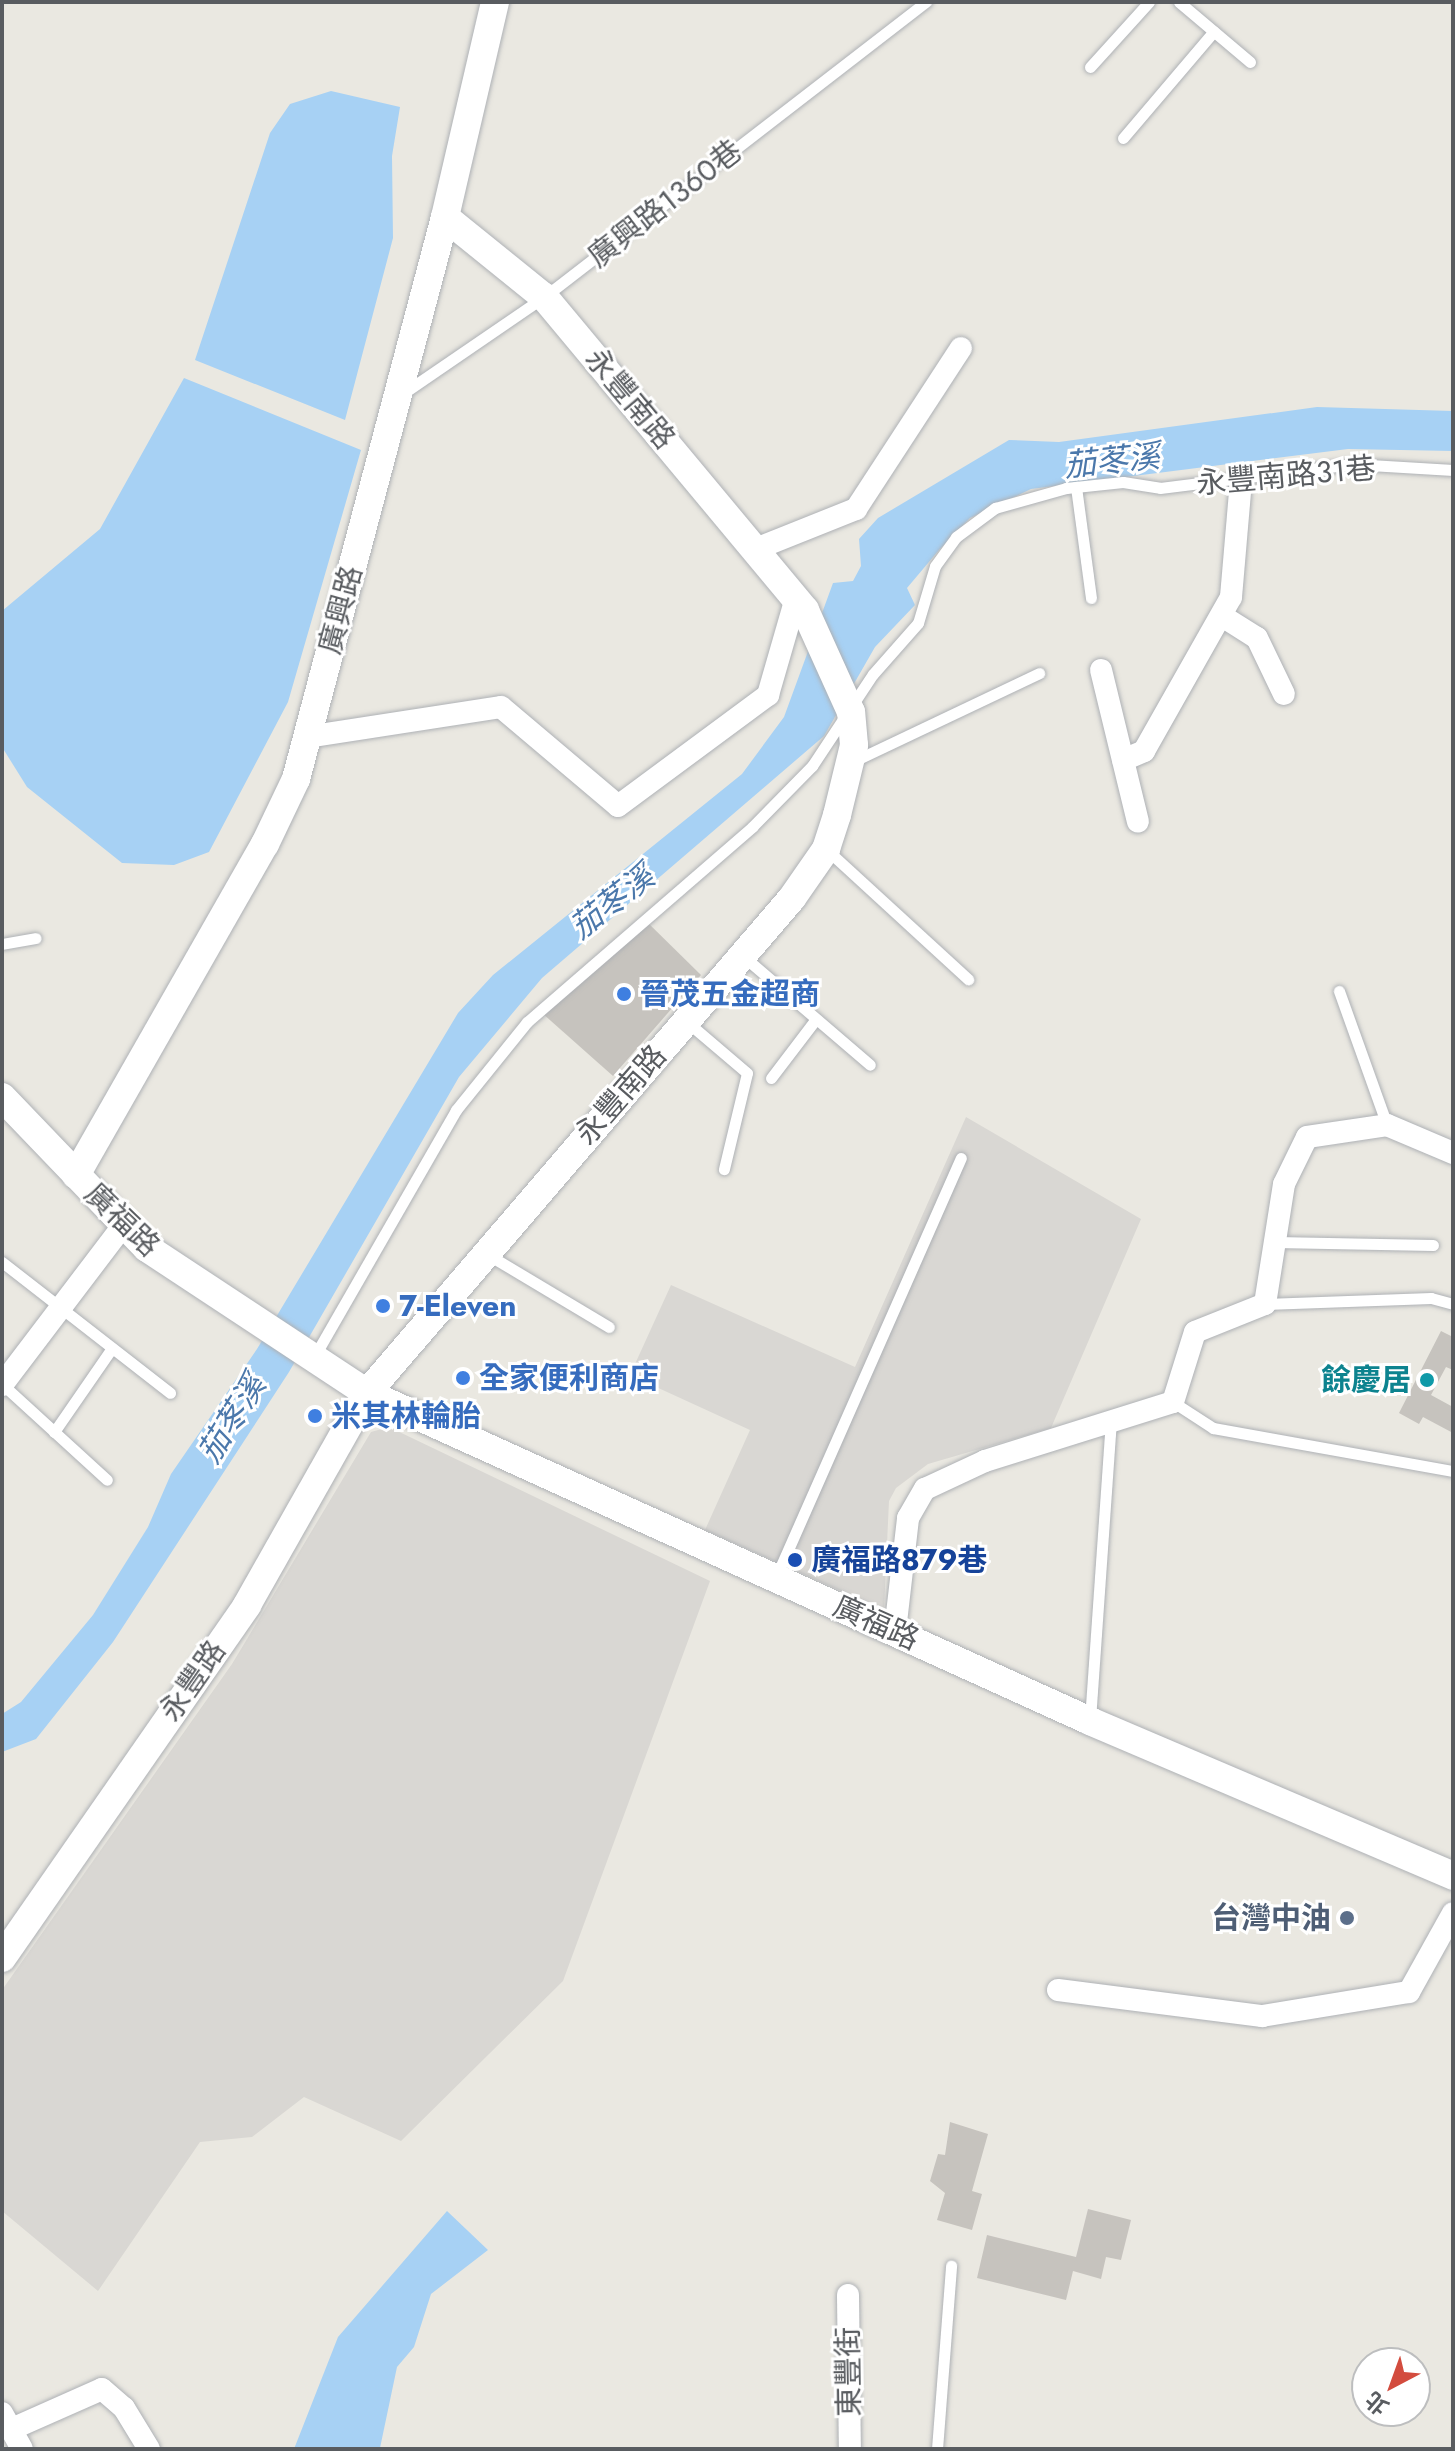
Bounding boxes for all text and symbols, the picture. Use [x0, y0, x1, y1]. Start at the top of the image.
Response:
street label: 廣興路1360巷 [581, 133, 749, 275]
street label: 永豐南路 [578, 341, 682, 457]
water label: 茄苳溪 [1062, 437, 1162, 485]
street label: 永豐南路31巷 [1195, 450, 1377, 502]
street label: 廣興路 [312, 562, 370, 658]
water label: 茄苳溪 [562, 857, 662, 947]
place label: 晉茂五金超商 [640, 976, 820, 1012]
marker: 晉茂五金超商 [615, 985, 633, 1003]
street label: 永豐南路 [568, 1038, 674, 1152]
street label: 廣福路 [77, 1176, 167, 1264]
place label: 7-Eleven [399, 1288, 516, 1324]
marker: 7-Eleven [374, 1297, 392, 1315]
place label: 全家便利商店 [479, 1360, 659, 1396]
place label: 餘慶居 [1321, 1362, 1411, 1398]
water label: 茄苳溪 [190, 1368, 274, 1470]
marker: 全家便利商店 [454, 1369, 472, 1387]
marker: 餘慶居 [1418, 1371, 1436, 1389]
place label: 米其林輪胎 [331, 1398, 481, 1434]
marker: 米其林輪胎 [306, 1407, 324, 1425]
place label: 廣福路879巷 [811, 1542, 988, 1578]
marker: 廣福路879巷 [786, 1551, 804, 1569]
street label: 廣福路 [828, 1588, 924, 1658]
street label: 永豐路 [152, 1634, 234, 1728]
place label: 台灣中油 [1211, 1900, 1331, 1936]
marker: 台灣中油 [1338, 1909, 1356, 1927]
street label: 東豐街 [830, 2327, 868, 2417]
north arrow [1351, 2347, 1431, 2427]
text: 北 [1358, 2384, 1395, 2423]

